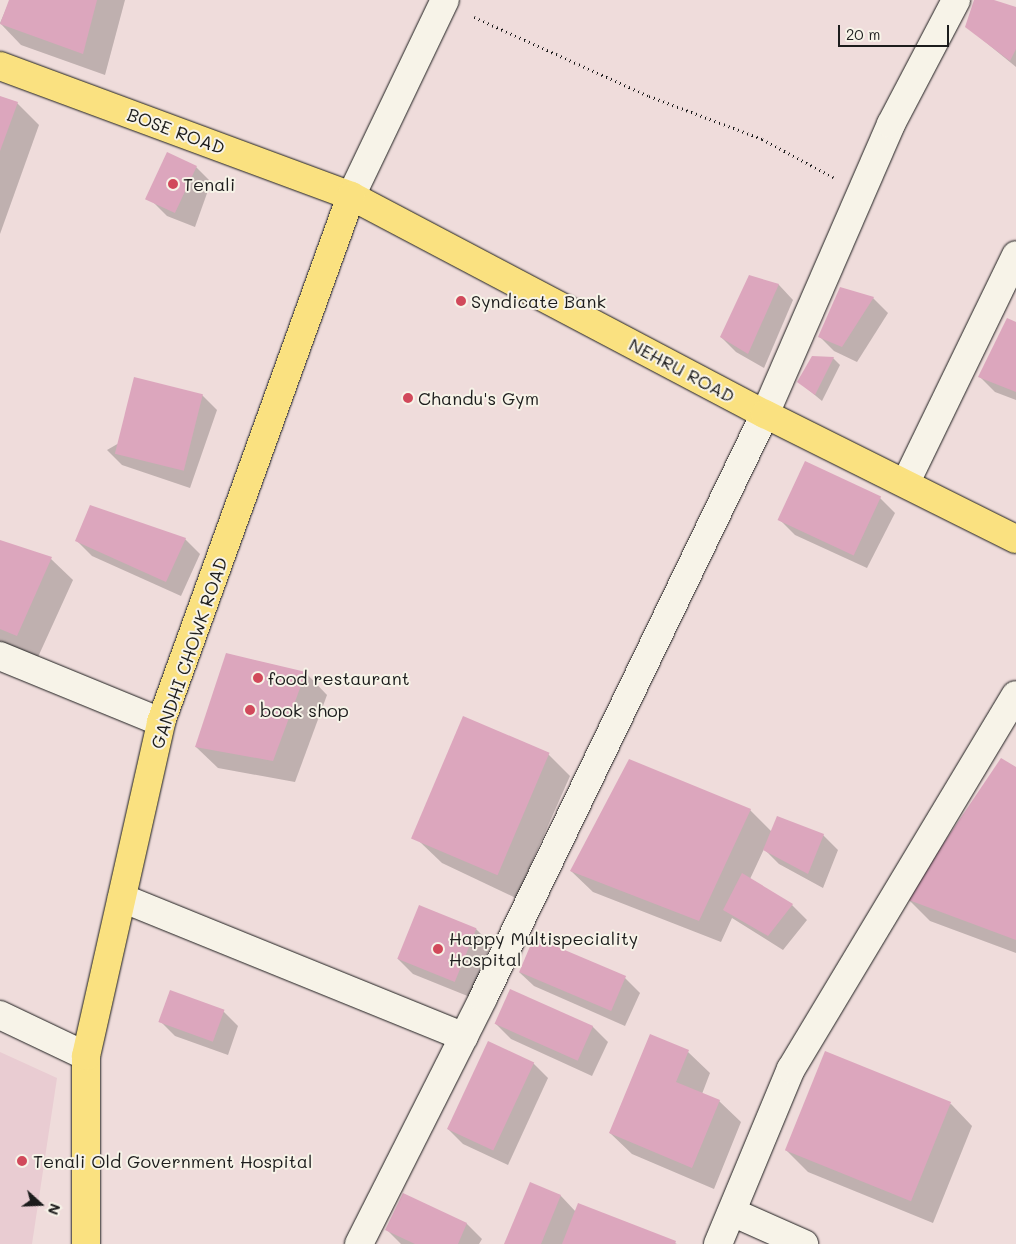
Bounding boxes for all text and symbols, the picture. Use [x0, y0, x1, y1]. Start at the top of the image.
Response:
scale bar [841, 15, 952, 47]
text: 20 m [846, 24, 880, 44]
street label: BOSE ROAD [124, 103, 228, 159]
place label: Tenali [183, 173, 235, 195]
marker: Tenali [167, 178, 179, 190]
place label: Syndicate Bank [471, 290, 606, 312]
marker: Syndicate Bank [455, 295, 467, 307]
street label: NEHRU ROAD [626, 333, 738, 407]
place label: Chandu's Gym [418, 387, 539, 409]
marker: Chandu's Gym [402, 392, 414, 404]
street label: GANDHI CHOWK ROAD [146, 554, 232, 752]
place label: food restaurant [268, 667, 410, 689]
marker: food restaurant [252, 672, 264, 684]
place label: book shop [260, 699, 349, 721]
marker: book shop [244, 704, 256, 716]
place label: Happy Multispeciality Hospital [449, 928, 638, 971]
marker: Happy Multispeciality Hospital [431, 942, 445, 956]
place label: Tenali Old Government Hospital [33, 1150, 312, 1172]
marker: Tenali Old Government Hospital [15, 1154, 29, 1168]
north arrow [15, 1179, 65, 1229]
text: N [44, 1201, 65, 1218]

